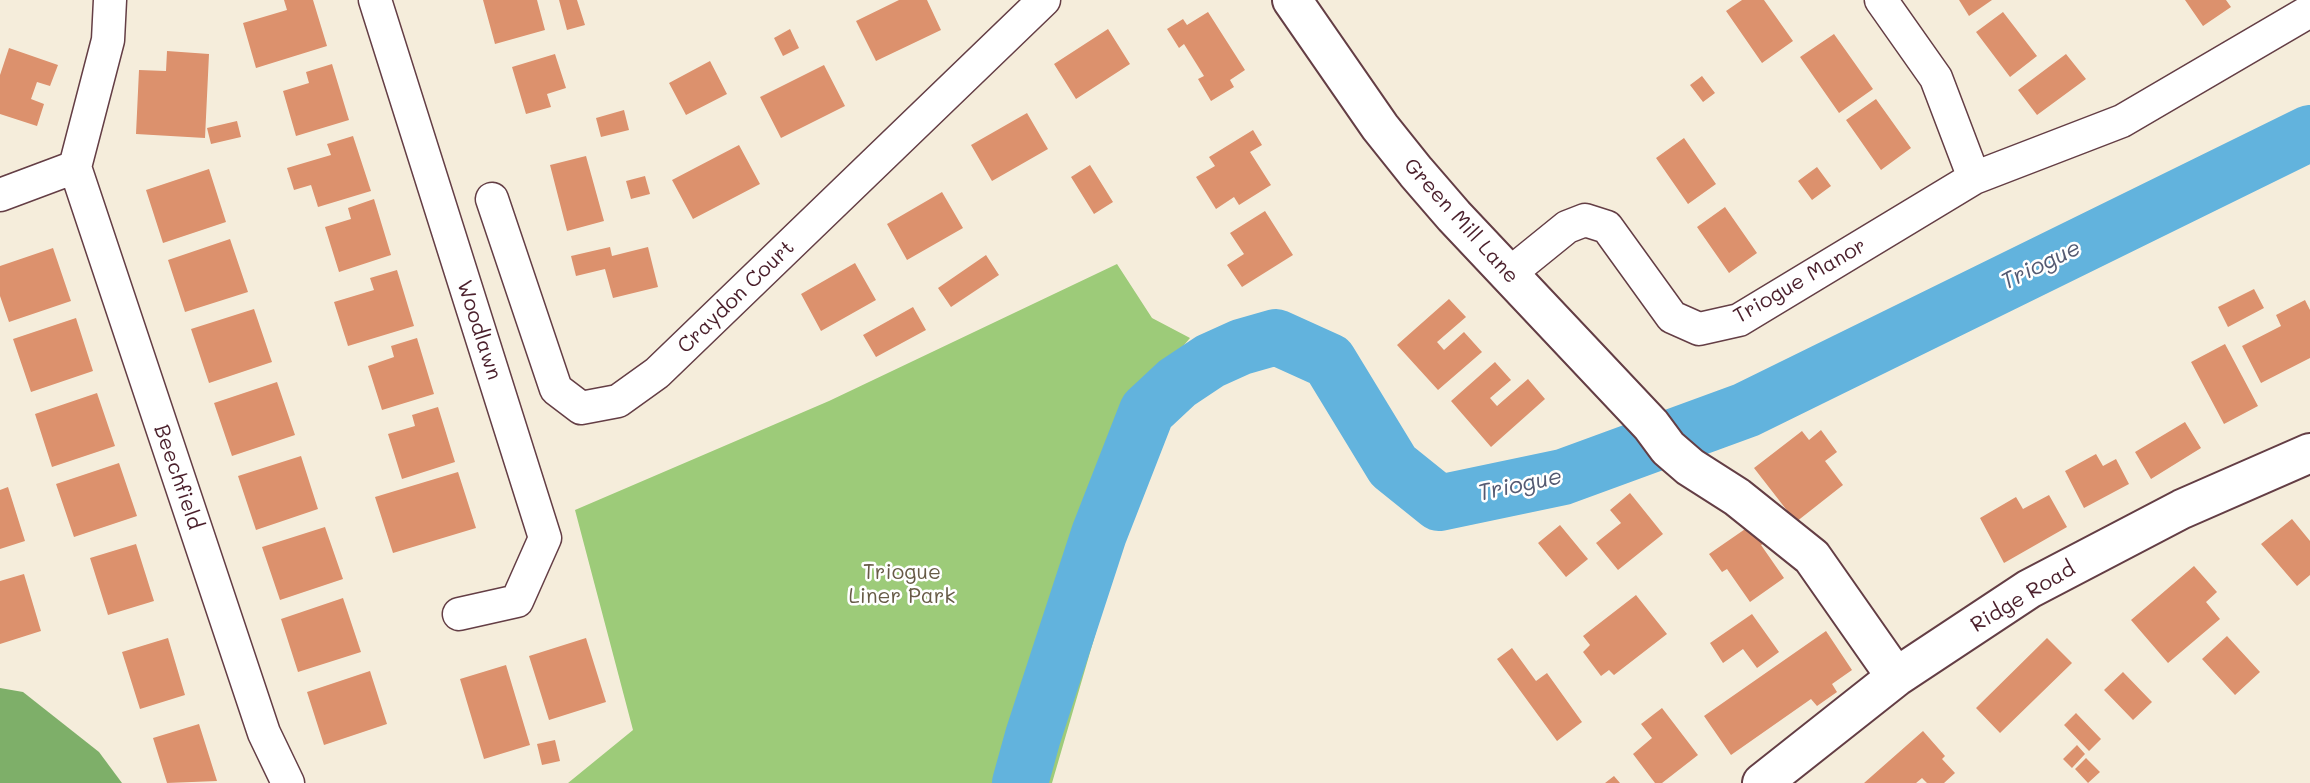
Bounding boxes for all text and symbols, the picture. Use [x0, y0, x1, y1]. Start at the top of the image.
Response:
street label: Green Mill Lane [1398, 153, 1524, 289]
street label: Triogue Manor [1729, 233, 1871, 329]
water label: Triogue [1997, 234, 2085, 296]
street label: Craydon Court [672, 235, 800, 359]
street label: Woodlawn [451, 277, 507, 383]
street label: Beechfield [148, 421, 208, 533]
water label: Triogue [1475, 463, 1565, 507]
street label: Ridge Road [1966, 556, 2080, 638]
park label: Triogue Liner Park [849, 560, 955, 610]

